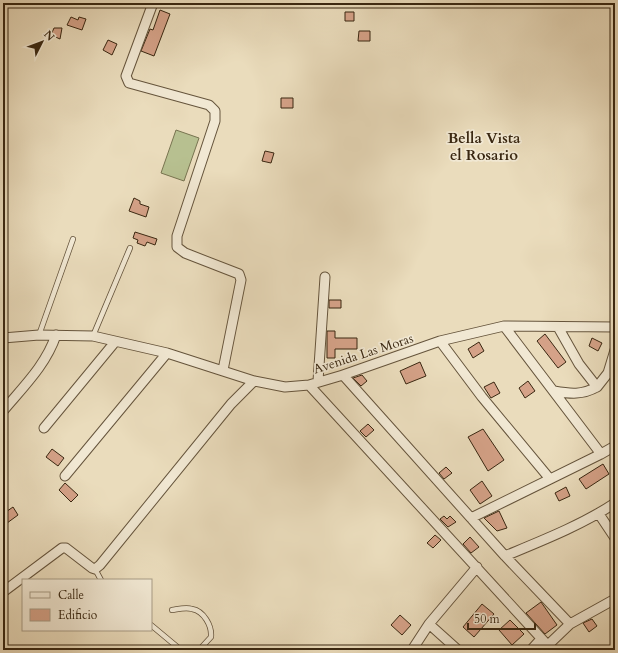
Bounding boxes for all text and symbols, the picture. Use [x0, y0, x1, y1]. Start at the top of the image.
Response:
north arrow [22, 22, 62, 62]
text: N [40, 27, 58, 45]
district label: Bella Vista el Rosario [447, 128, 521, 165]
street label: Avenida Las Moras [311, 329, 416, 379]
legend [22, 579, 152, 631]
text: Calle [58, 587, 84, 603]
scale bar [468, 605, 535, 631]
text: Edificio [58, 607, 98, 623]
text: 50 m [474, 611, 501, 627]

